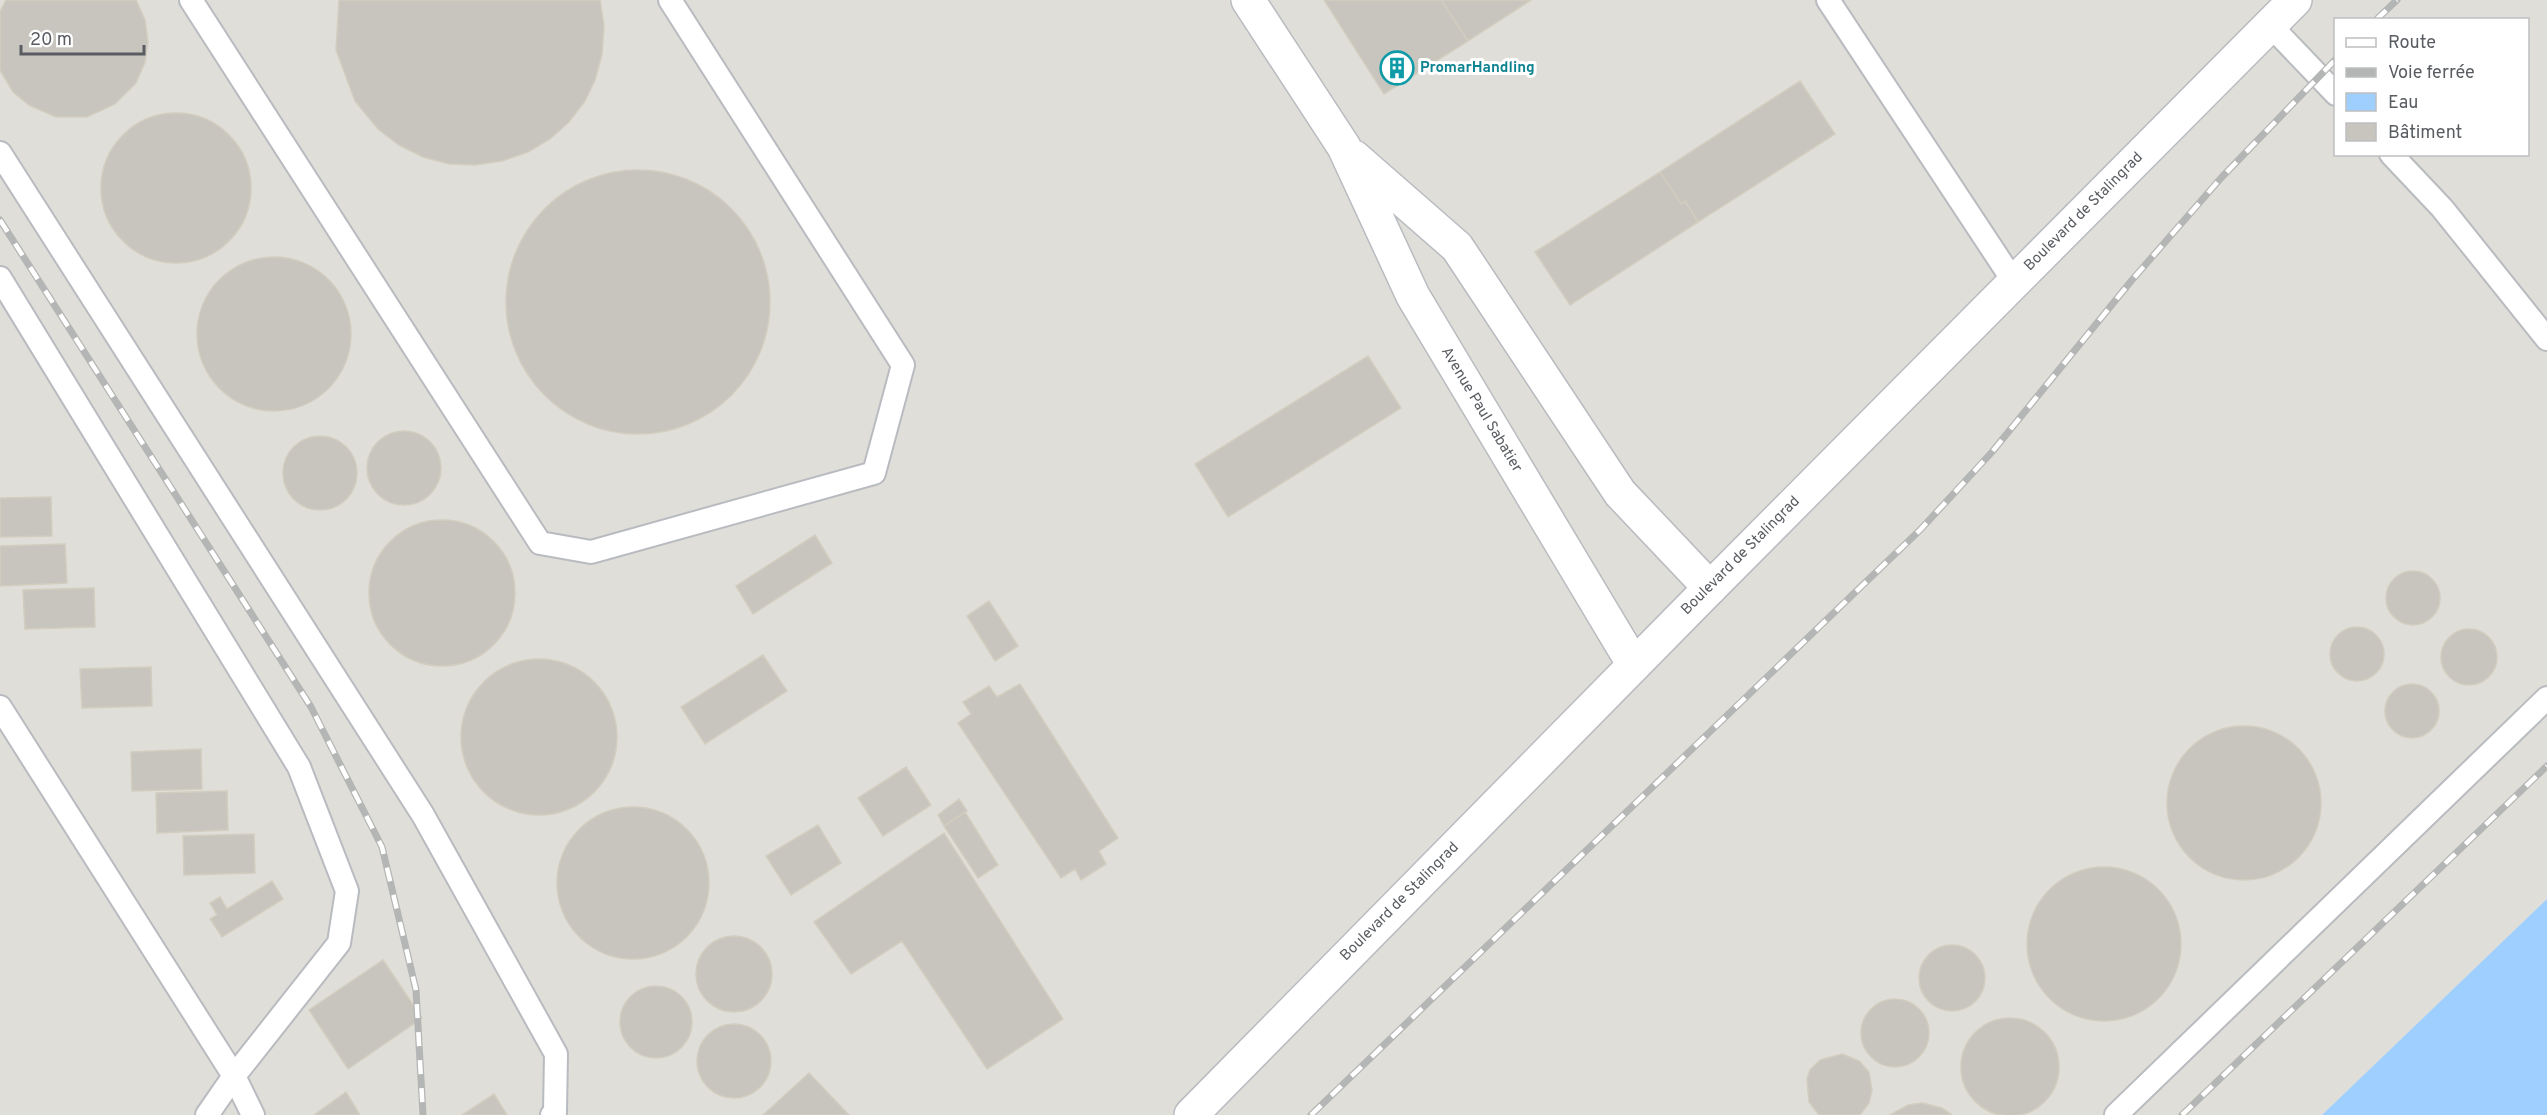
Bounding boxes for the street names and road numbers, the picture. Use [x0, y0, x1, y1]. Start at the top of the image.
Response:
street label: Boulevard de Stalingrad [2020, 148, 2148, 276]
street label: Avenue Paul Sabatier [1436, 344, 1526, 476]
street label: Boulevard de Stalingrad [1677, 492, 1805, 620]
street label: Boulevard de Stalingrad [1336, 838, 1464, 966]

